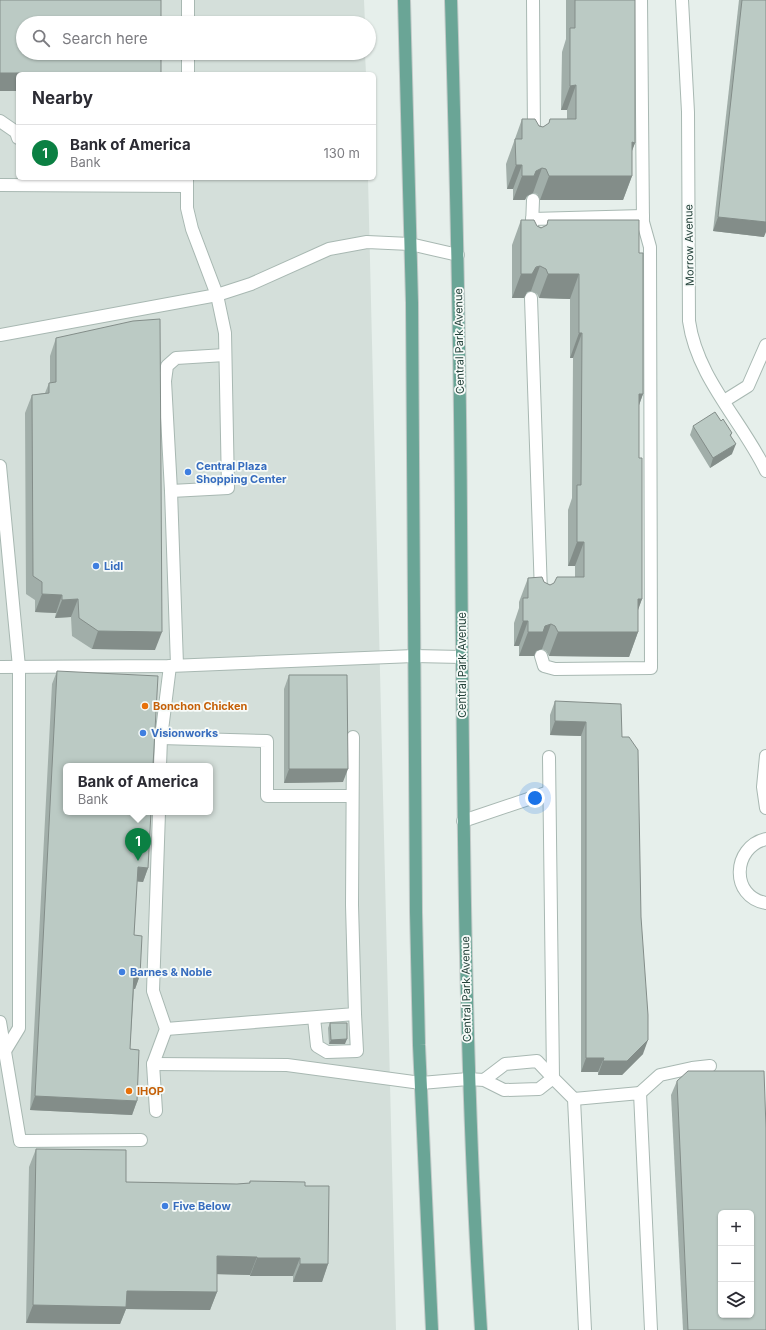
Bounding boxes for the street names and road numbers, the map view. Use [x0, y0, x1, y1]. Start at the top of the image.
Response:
street label: Morrow Avenue [681, 204, 697, 286]
street label: Central Park Avenue [451, 288, 467, 394]
street label: Central Park Avenue [455, 612, 469, 718]
street label: Central Park Avenue [458, 936, 474, 1042]

